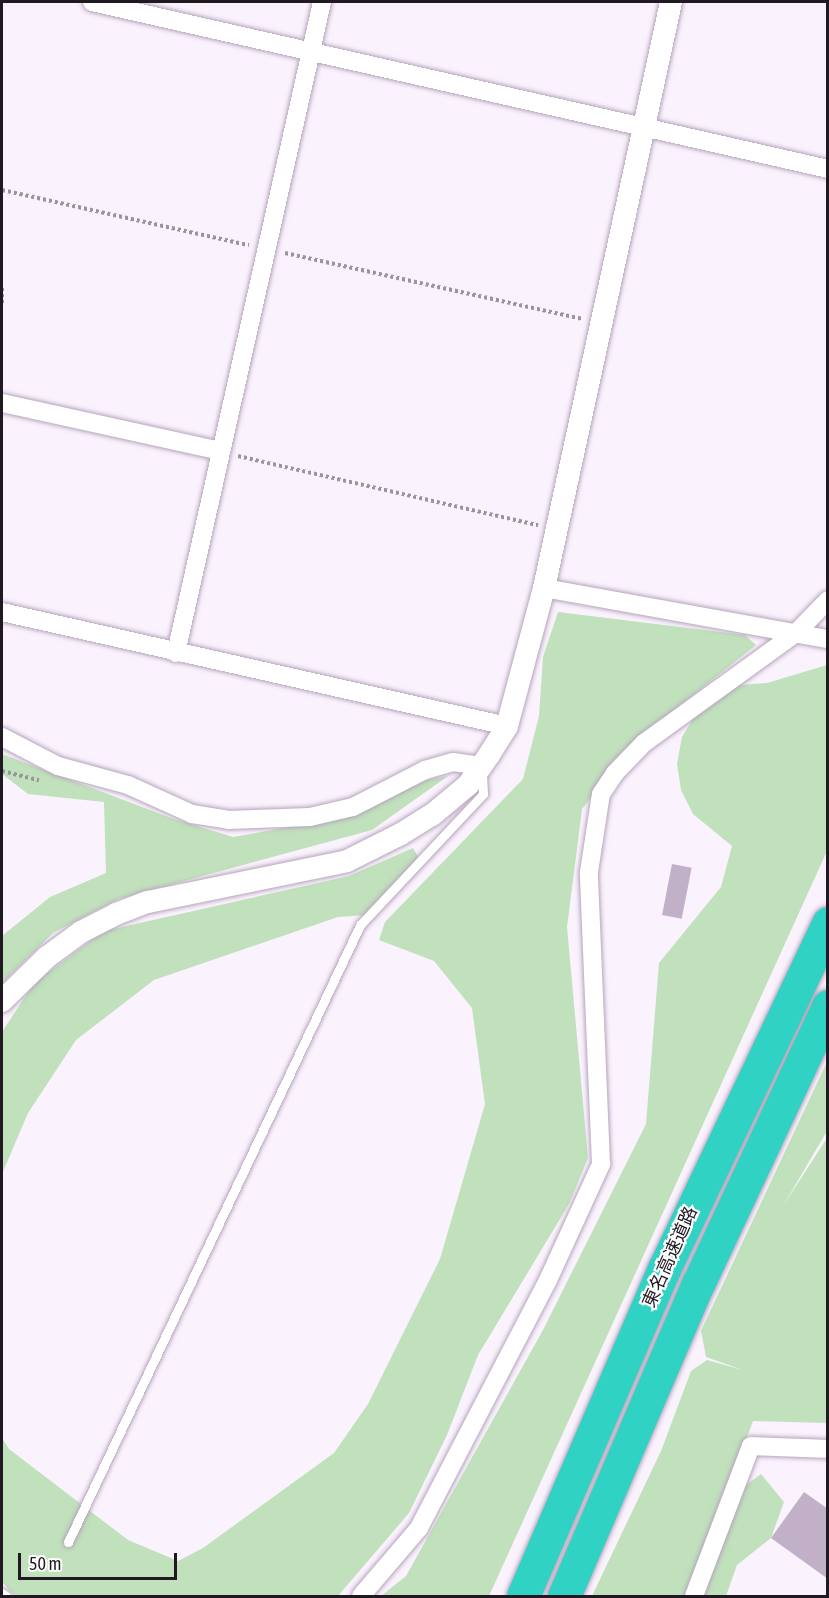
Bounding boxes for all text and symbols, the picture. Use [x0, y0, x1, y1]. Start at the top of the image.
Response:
street label: 東名高速道路 [638, 1203, 702, 1311]
scale bar [21, 1541, 180, 1579]
text: 50 m [29, 1553, 61, 1574]

